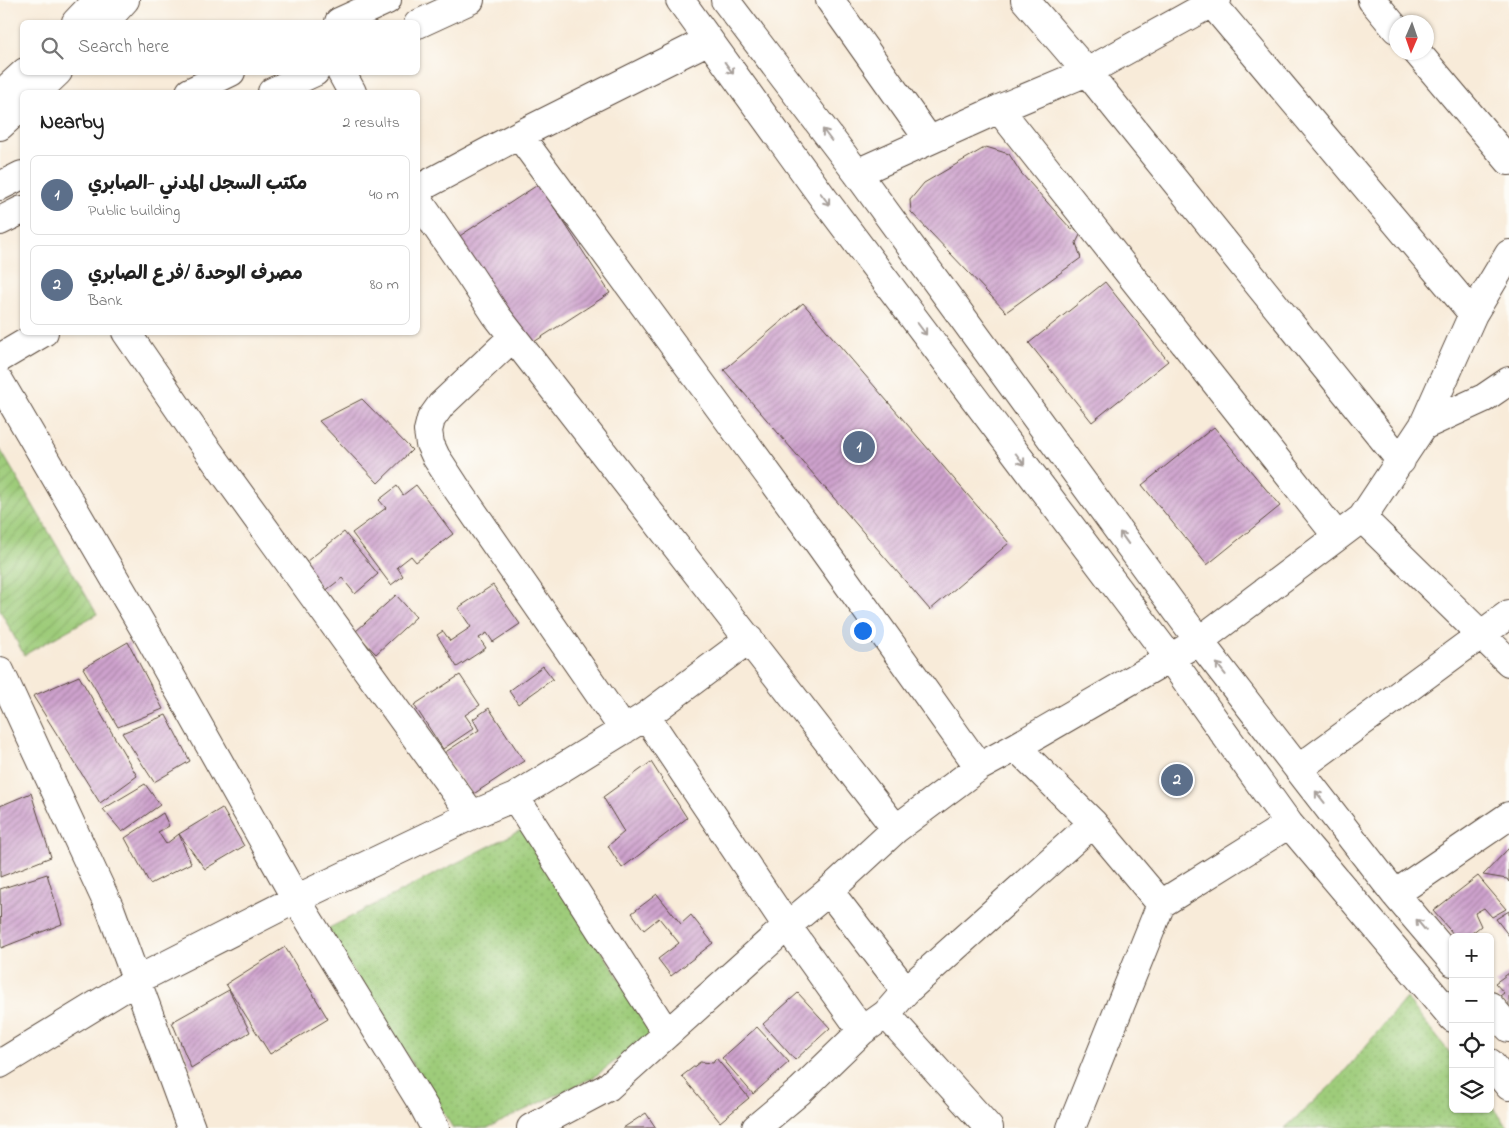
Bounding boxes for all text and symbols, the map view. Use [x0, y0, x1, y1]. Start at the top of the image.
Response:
north arrow [1389, 15, 1434, 60]
search box [20, 20, 420, 75]
icon: search [38, 34, 66, 62]
text: Search here [78, 34, 169, 61]
one-way arrow [724, 61, 734, 75]
text: Nearby [40, 108, 104, 138]
text: 2 results [342, 111, 400, 135]
one-way arrow [822, 128, 833, 141]
text: مكتب السجل المدني -الصابري [88, 171, 307, 198]
text: 1 [54, 183, 60, 207]
text: 40 m [369, 183, 399, 207]
one-way arrow [819, 192, 830, 205]
text: Public building [88, 199, 180, 223]
text: مصرف الوحدة /فرع الصابري [88, 261, 303, 288]
text: 2 [53, 273, 61, 297]
text: 80 m [370, 273, 399, 297]
text: Bank [88, 289, 122, 313]
one-way arrow [917, 322, 927, 336]
pin: 1 [843, 428, 875, 466]
one-way arrow [1015, 452, 1025, 466]
one-way arrow [1119, 531, 1129, 545]
your location [850, 618, 876, 644]
one-way arrow [1215, 663, 1226, 676]
pin: 2 [1161, 761, 1193, 799]
one-way arrow [1315, 791, 1326, 804]
one-way arrow [1415, 918, 1427, 931]
map controls [1449, 933, 1494, 1113]
button: + [1449, 933, 1494, 978]
button: − [1449, 978, 1494, 1023]
button: locate [1449, 1023, 1494, 1068]
button: layers [1449, 1068, 1494, 1113]

